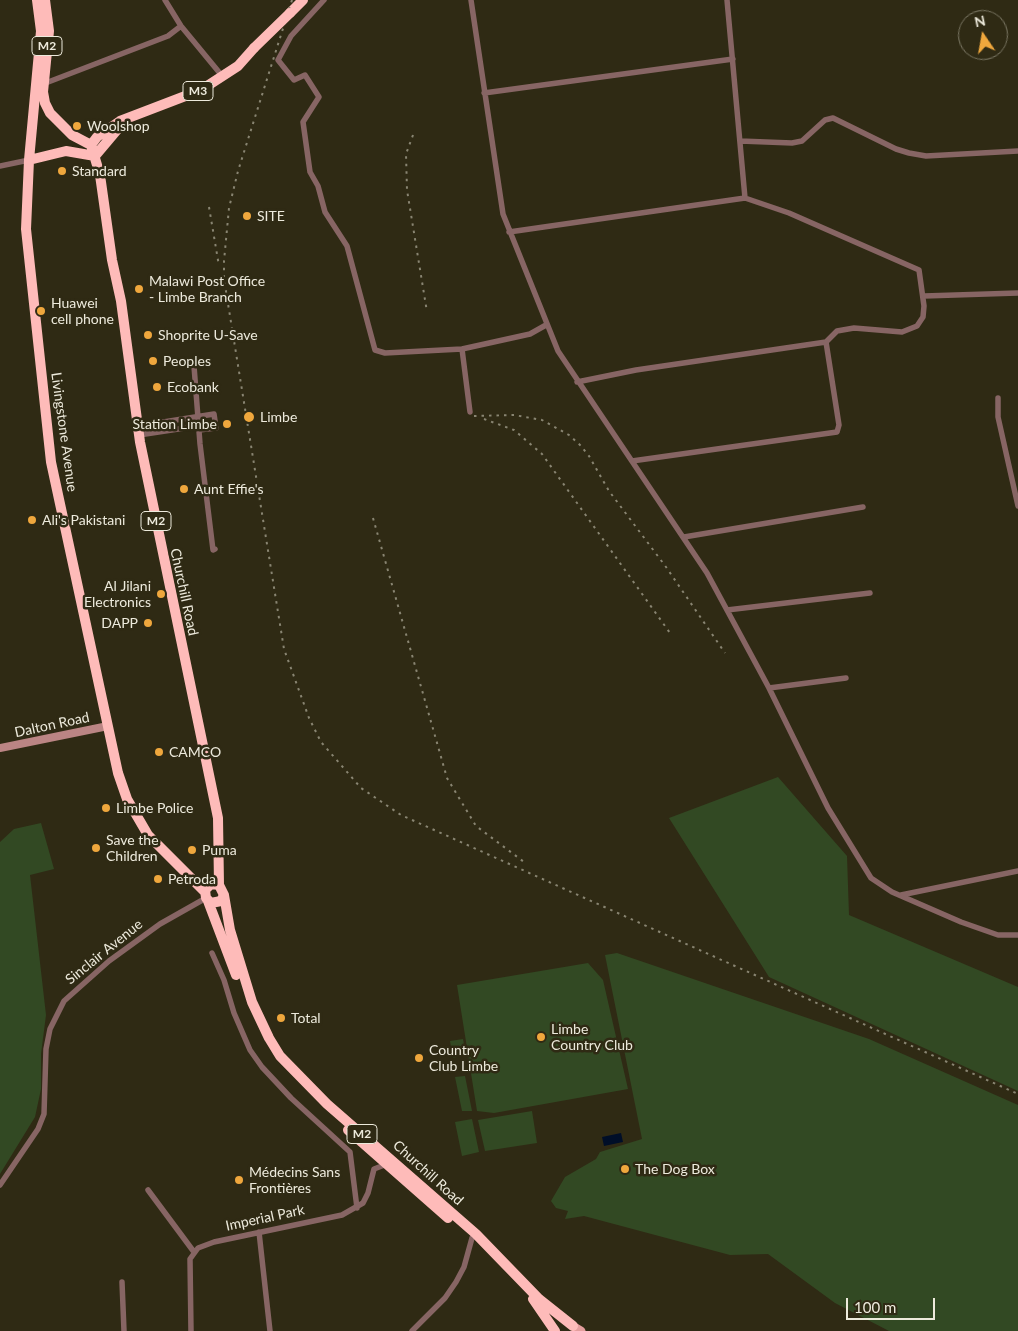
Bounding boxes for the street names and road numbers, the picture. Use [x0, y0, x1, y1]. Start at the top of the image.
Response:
road number: M2 [32, 36, 62, 56]
road number: M3 [183, 82, 213, 100]
street label: Livingstone Avenue [47, 371, 81, 493]
road number: M2 [141, 512, 171, 530]
street label: Churchill Road [167, 547, 201, 637]
street label: Dalton Road [13, 709, 91, 741]
street label: Sinclair Avenue [62, 916, 146, 988]
road number: M2 [347, 1124, 377, 1144]
street label: Churchill Road [389, 1137, 467, 1209]
street label: Imperial Park [224, 1201, 306, 1235]

